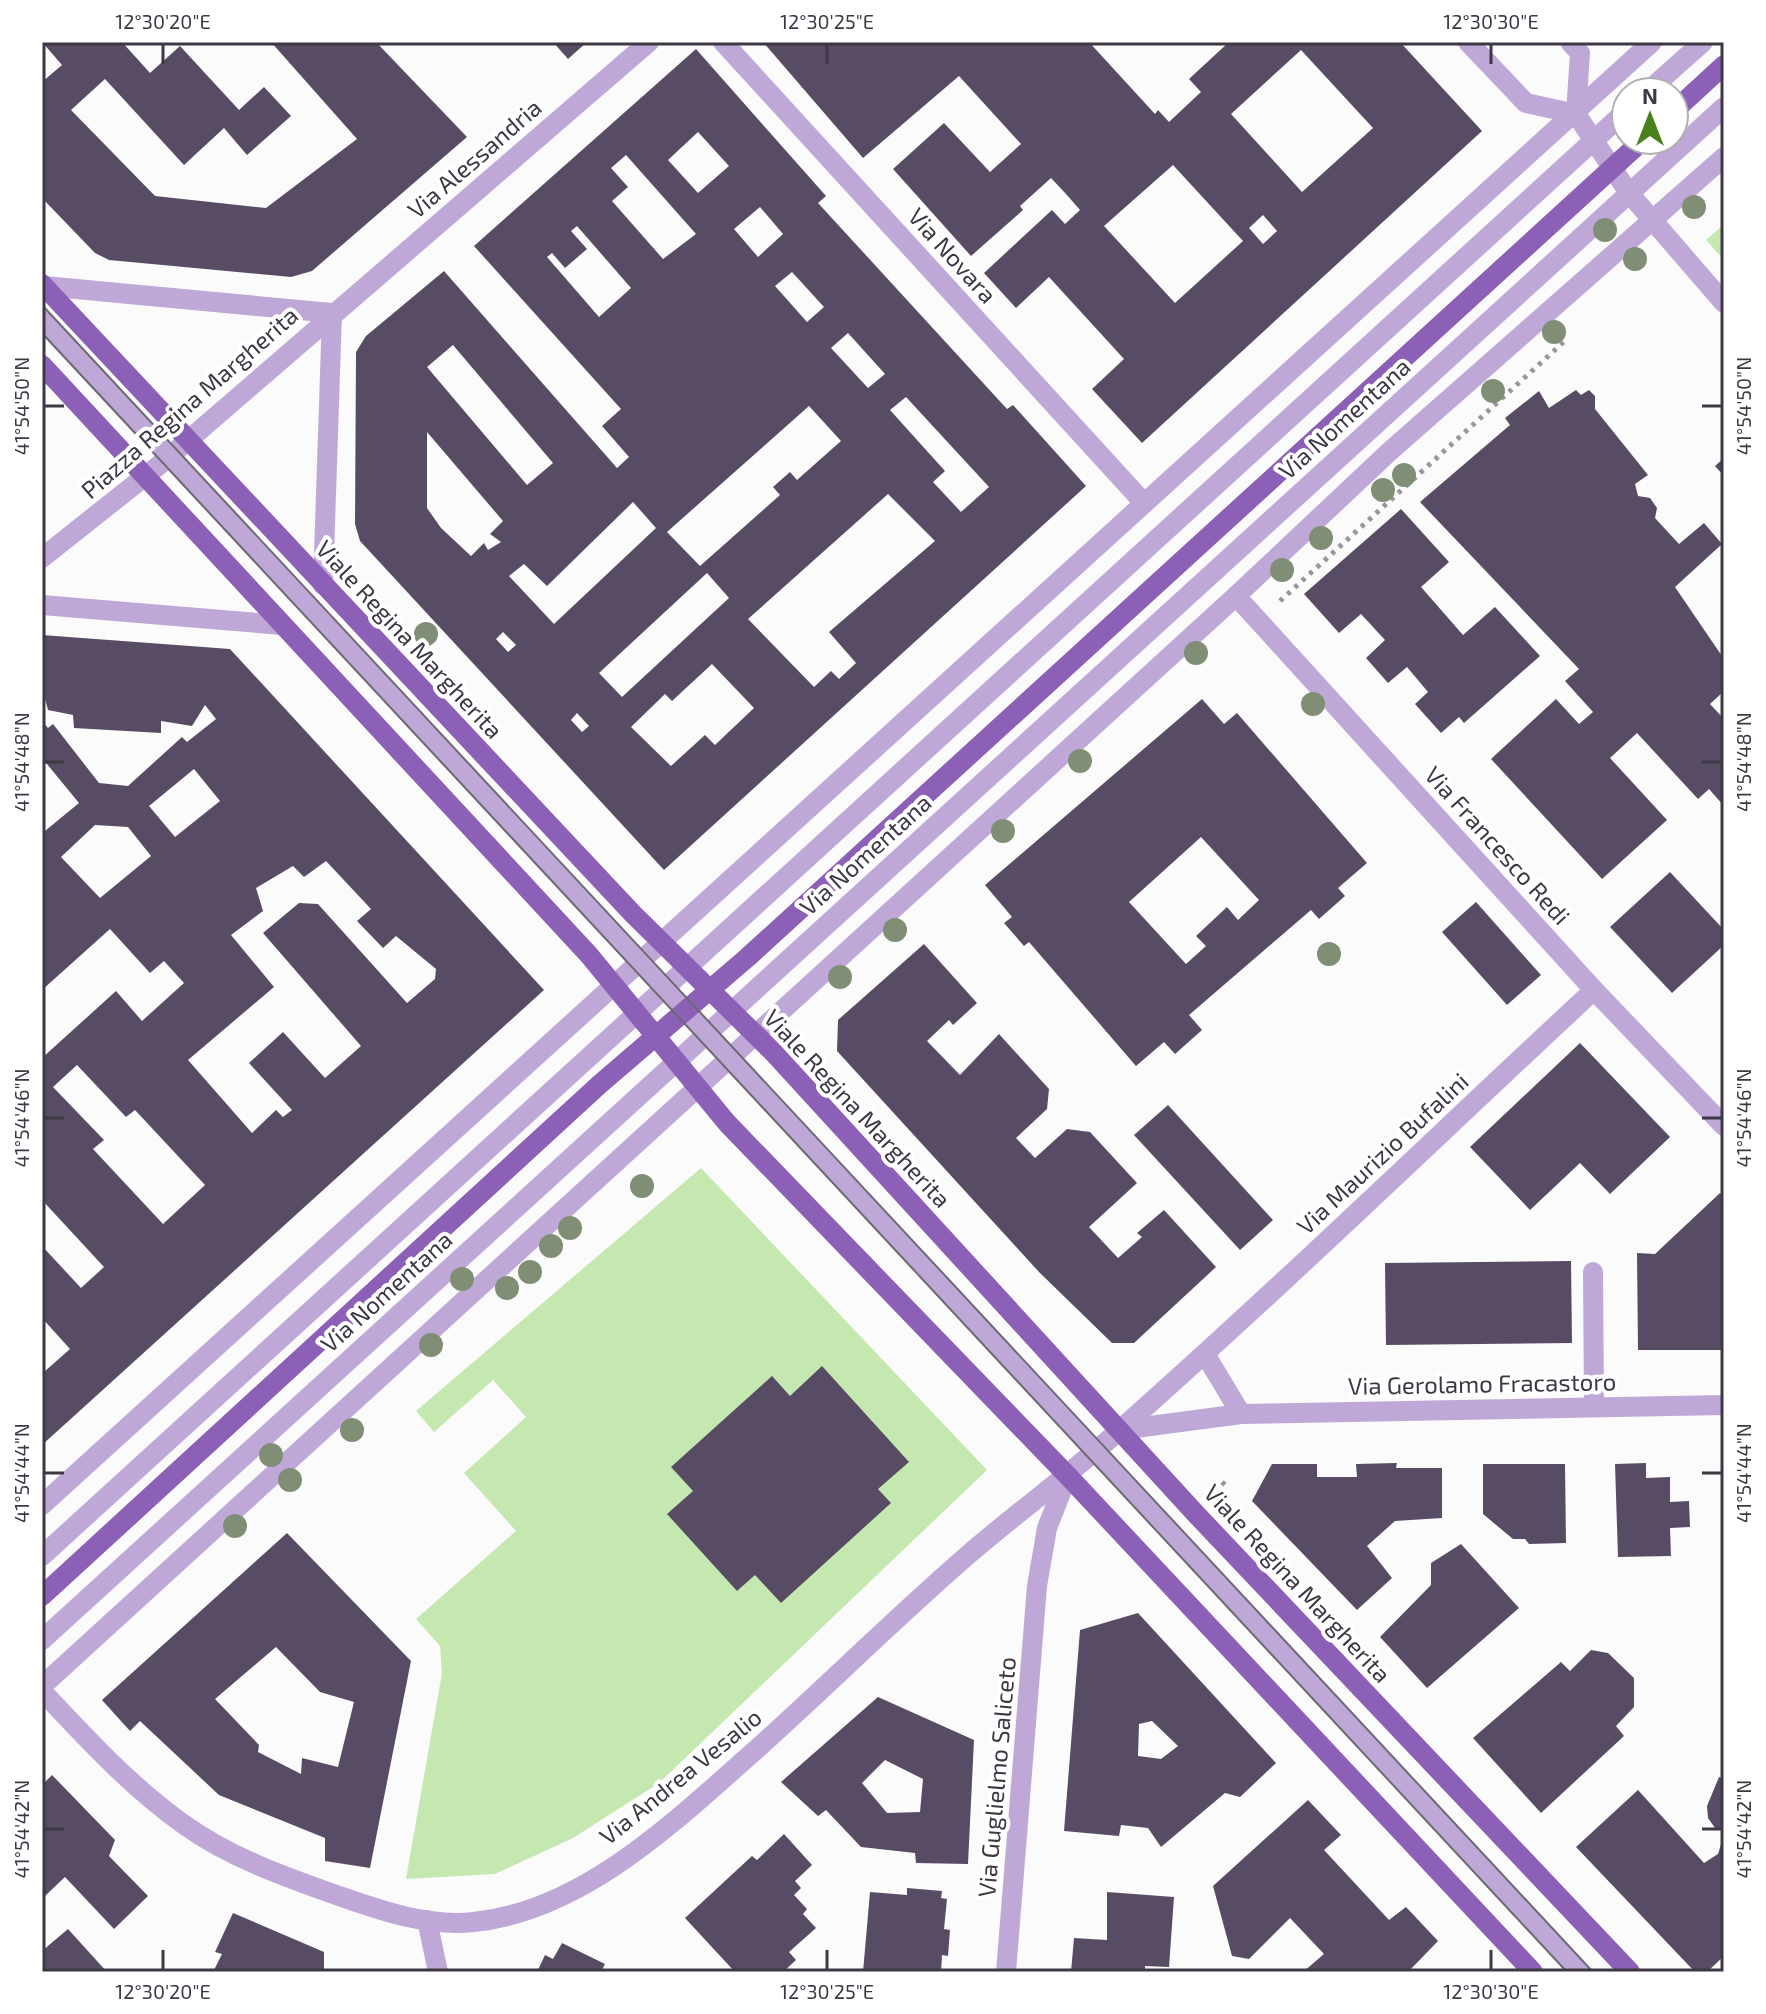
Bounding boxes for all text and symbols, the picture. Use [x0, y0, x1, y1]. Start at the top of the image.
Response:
text: 12°30'20"E [115, 9, 211, 33]
text: 12°30'25"E [780, 9, 874, 33]
text: 12°30'30"E [1443, 9, 1539, 33]
north arrow [1610, 76, 1690, 156]
text: N [1642, 82, 1658, 108]
street label: Via Alessandria [401, 92, 547, 224]
street label: Via Novara [903, 201, 1003, 309]
street label: Piazza Regina Margherita [75, 300, 303, 504]
street label: Via Nomentana [1272, 351, 1416, 485]
text: 41°54'50"N [9, 357, 33, 455]
text: 41°54'50"N [1731, 357, 1755, 455]
street label: Viale Regina Margherita [311, 534, 509, 744]
text: 41°54'48"N [9, 712, 33, 812]
text: 41°54'48"N [1731, 712, 1755, 812]
street label: Via Francesco Redi [1419, 760, 1577, 930]
street label: Via Nomentana [793, 787, 937, 921]
street label: Viale Regina Margherita [759, 1003, 957, 1213]
street label: Via Maurizio Bufalini [1290, 1066, 1474, 1240]
text: 41°54'46"N [9, 1068, 33, 1168]
text: 41°54'46"N [1731, 1068, 1755, 1168]
street label: Via Nomentana [314, 1224, 458, 1358]
street label: Via Gerolamo Fracastoro [1348, 1366, 1616, 1400]
text: 41°54'44"N [9, 1423, 33, 1523]
text: 41°54'44"N [1731, 1423, 1755, 1523]
street label: Viale Regina Margherita [1199, 1478, 1397, 1688]
street label: Via Guglielmo Saliceto [971, 1656, 1021, 1898]
street label: Via Andrea Vesalio [593, 1702, 767, 1850]
text: 41°54'42"N [9, 1780, 33, 1878]
text: 41°54'42"N [1731, 1780, 1755, 1878]
text: 12°30'20"E [115, 1979, 211, 2003]
text: 12°30'25"E [780, 1979, 874, 2003]
text: 12°30'30"E [1443, 1979, 1539, 2003]

